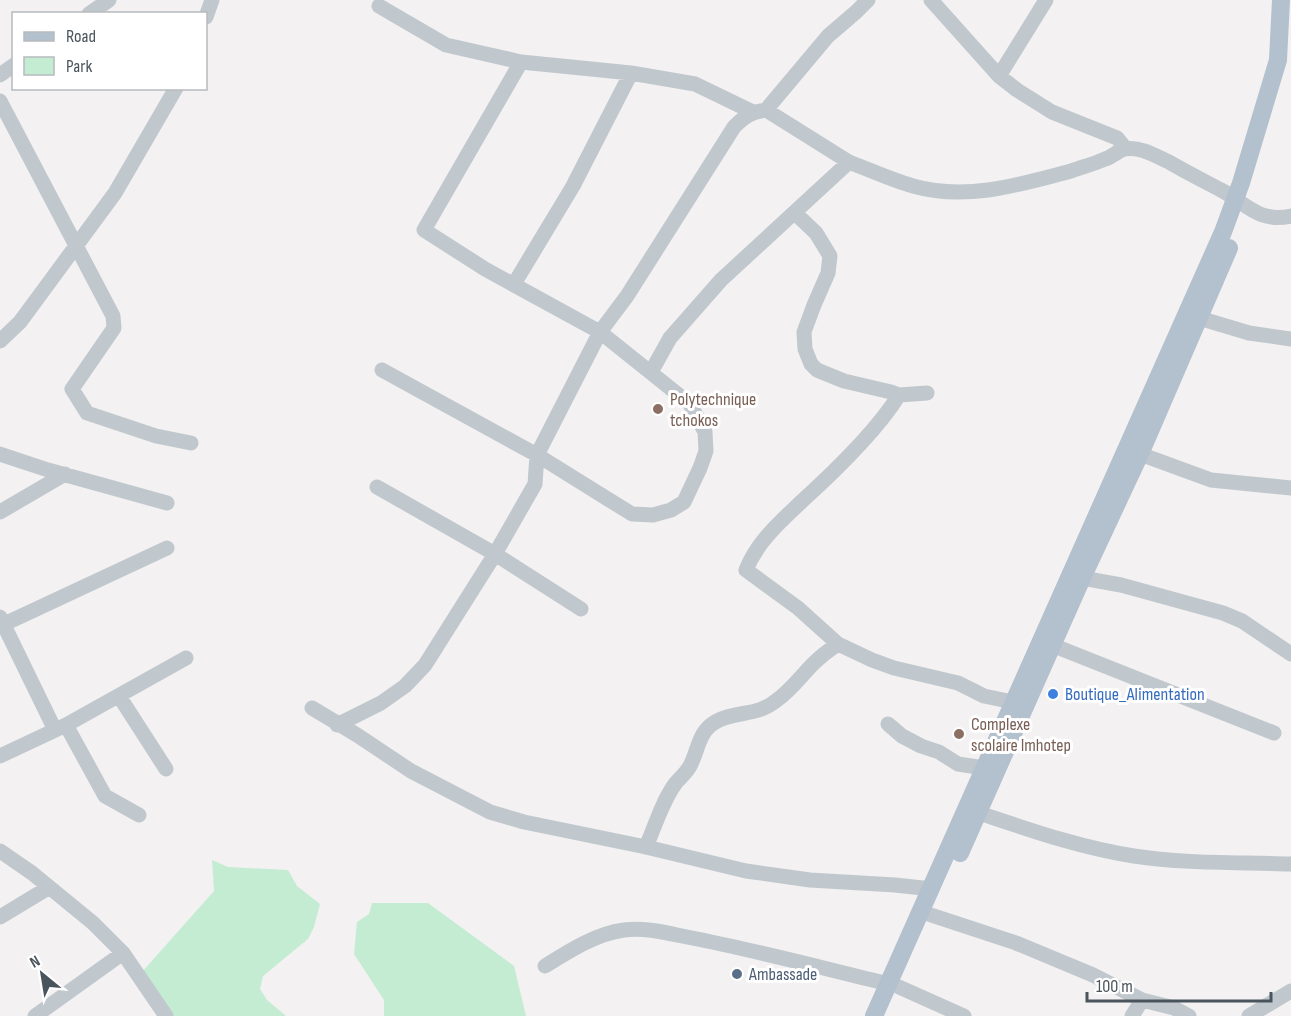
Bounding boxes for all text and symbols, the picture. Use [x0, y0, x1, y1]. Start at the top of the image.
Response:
legend [12, 12, 207, 90]
text: Road [66, 26, 96, 47]
text: Park [66, 56, 92, 77]
place label: Polytechnique tchokos [670, 389, 756, 431]
marker: Polytechnique tchokos [651, 402, 665, 416]
place label: Boutique_Alimentation [1065, 684, 1205, 705]
marker: Boutique_Alimentation [1046, 687, 1060, 701]
place label: Complexe scolaire Imhotep [971, 714, 1071, 756]
marker: Complexe scolaire Imhotep [952, 727, 966, 741]
north arrow [12, 944, 72, 1004]
text: N [27, 952, 44, 973]
place label: Ambassade [748, 964, 817, 985]
scale bar [1087, 965, 1272, 1003]
marker: Ambassade [730, 967, 744, 981]
text: 100 m [1096, 976, 1133, 997]

